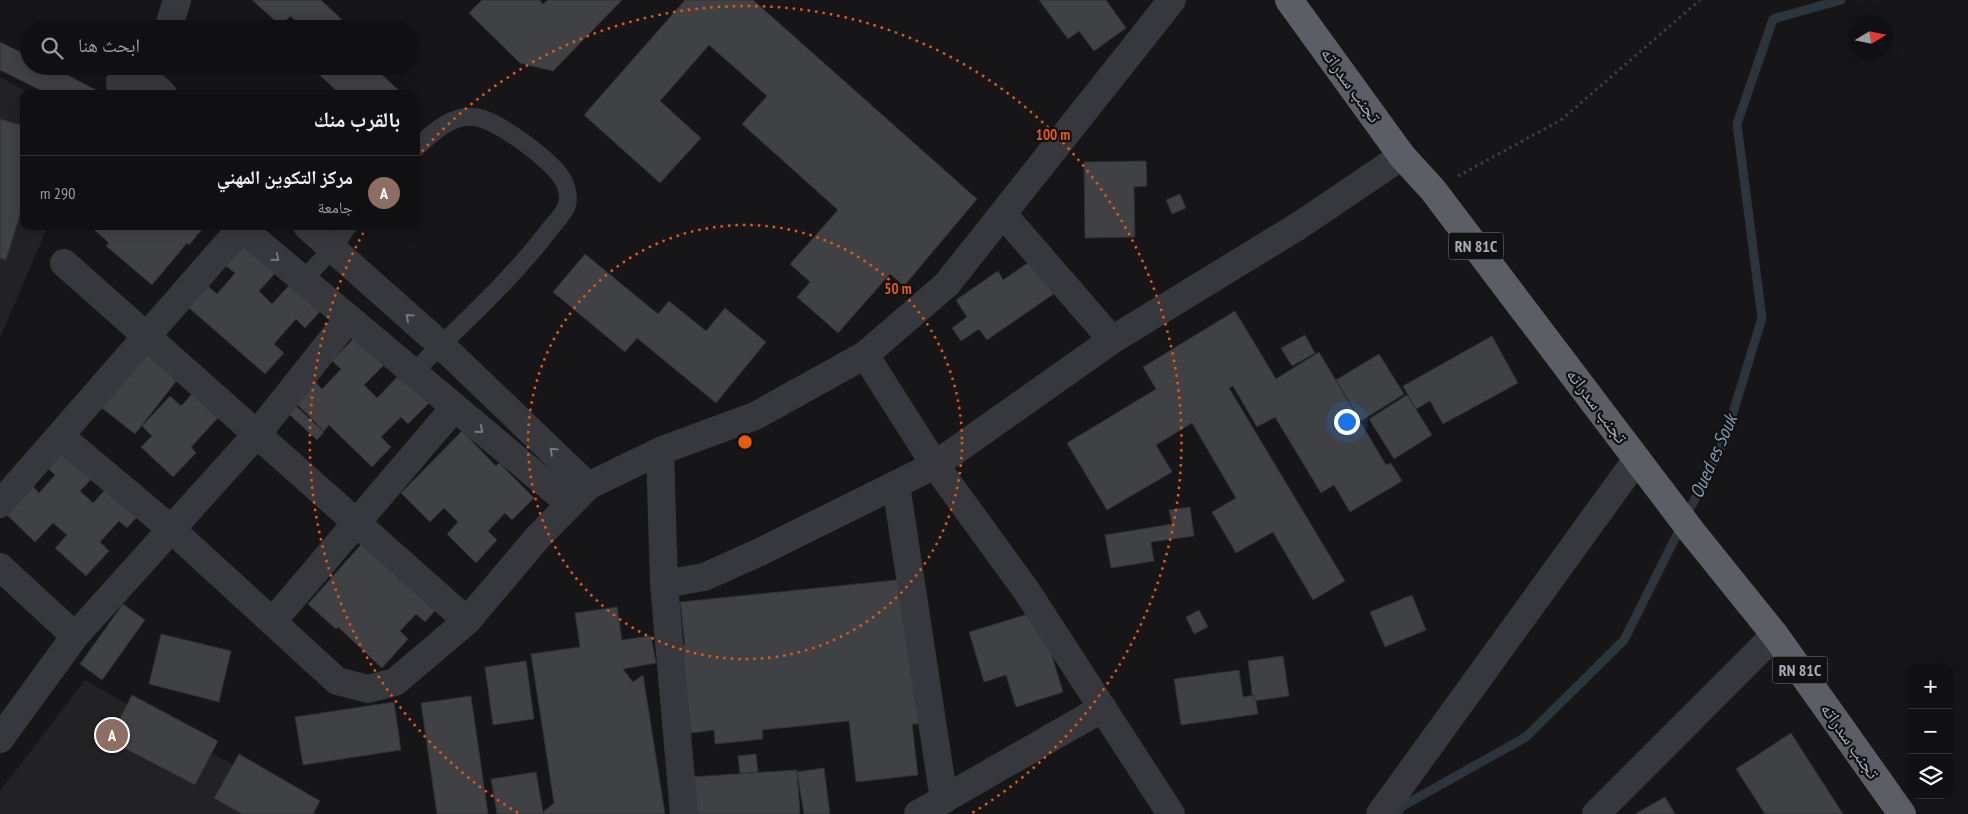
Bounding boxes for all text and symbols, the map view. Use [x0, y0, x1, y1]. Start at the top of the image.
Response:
north arrow [1848, 15, 1893, 60]
search box [20, 20, 420, 75]
text: ابحث هنا [78, 33, 140, 57]
icon: search [38, 34, 66, 62]
street label: تجنب سدراته [1316, 42, 1387, 127]
text: بالقرب منك [314, 106, 400, 133]
text: 100 m [1036, 125, 1070, 144]
text: مركز التكوين المهني [217, 165, 353, 189]
text: 290 m [40, 183, 75, 203]
text: A [380, 183, 388, 203]
text: جامعة [318, 197, 353, 217]
road number: RN 81C [1448, 232, 1504, 260]
one-way arrow [270, 252, 279, 260]
text: 50 m [884, 279, 912, 298]
one-way arrow [405, 314, 414, 323]
street label: تجنب سدراته [1562, 364, 1633, 448]
water label: Oued es Souk [1684, 408, 1743, 502]
your location [1334, 409, 1360, 435]
one-way arrow [475, 424, 484, 433]
centre of rings [736, 433, 754, 451]
one-way arrow [550, 448, 559, 457]
road number: RN 81C [1772, 656, 1828, 684]
map controls [1908, 664, 1953, 799]
button: + [1908, 664, 1953, 709]
street label: تجنب سدراته [1816, 698, 1885, 783]
button: − [1908, 709, 1953, 754]
pin: A [96, 716, 128, 754]
button: layers [1908, 754, 1953, 799]

